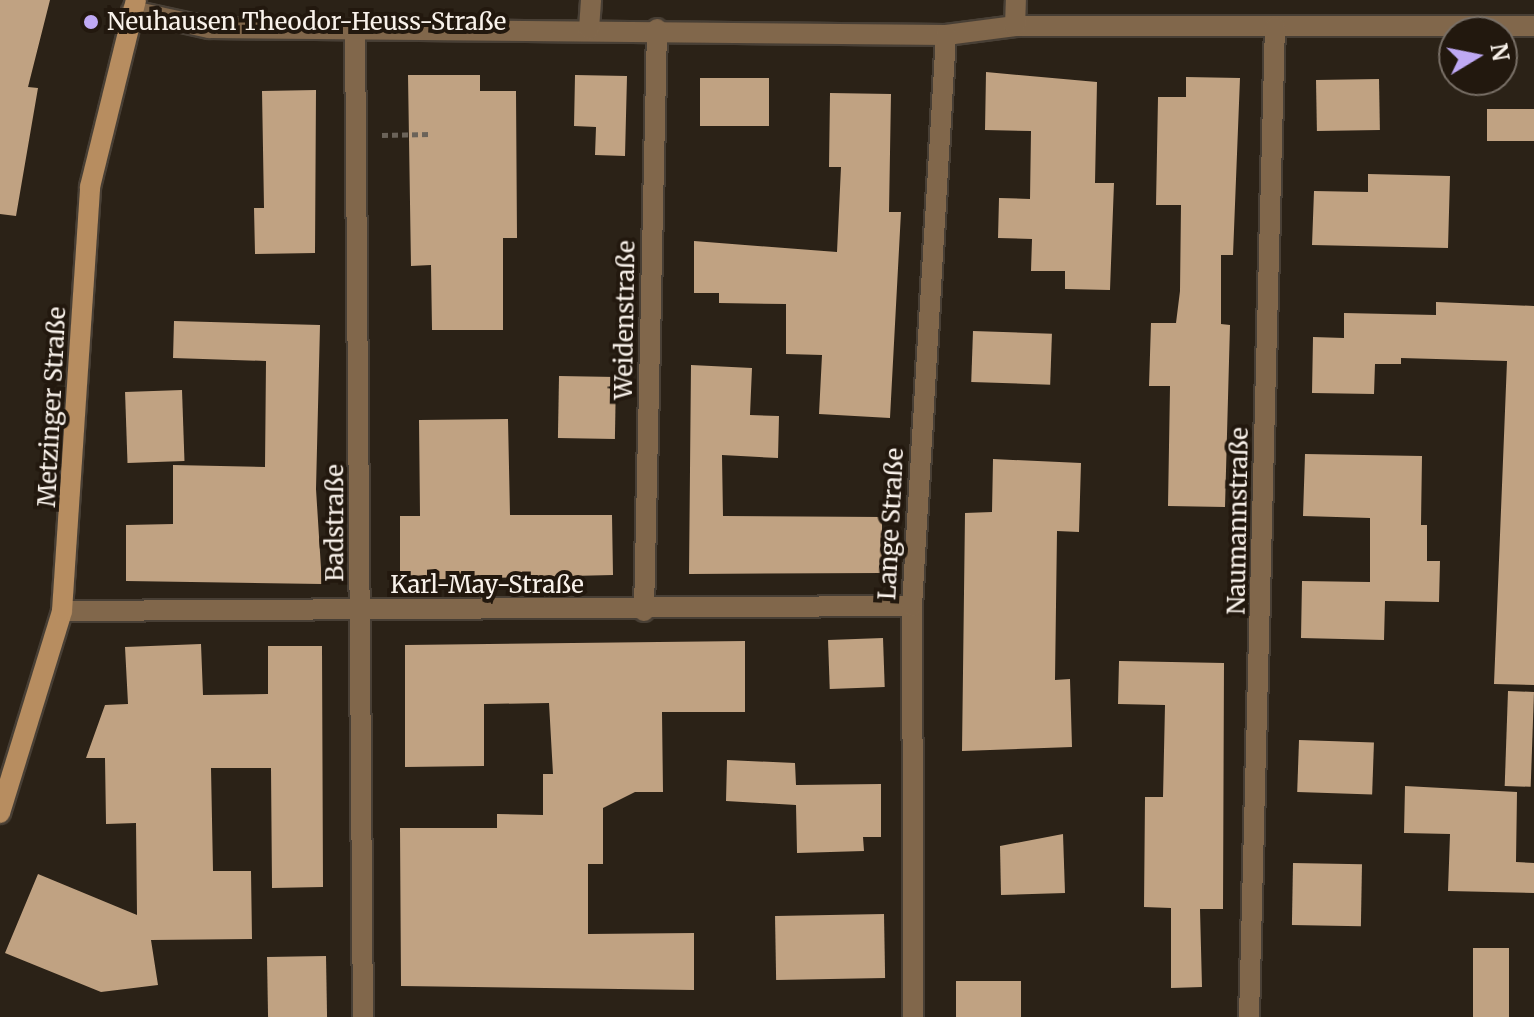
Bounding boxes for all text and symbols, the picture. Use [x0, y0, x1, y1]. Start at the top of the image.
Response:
place label: Neuhausen Theodor-Heuss-Straße [107, 8, 506, 36]
marker: Neuhausen Theodor-Heuss-Straße [82, 13, 100, 31]
north arrow [1438, 16, 1518, 96]
text: N [1484, 41, 1515, 63]
street label: Weidenstraße [609, 240, 641, 400]
street label: Metzinger Straße [32, 306, 72, 508]
street label: Naumannstraße [1222, 427, 1254, 615]
street label: Lange Straße [873, 447, 909, 601]
street label: Badstraße [321, 464, 349, 582]
street label: Karl-May-Straße [390, 571, 584, 599]

